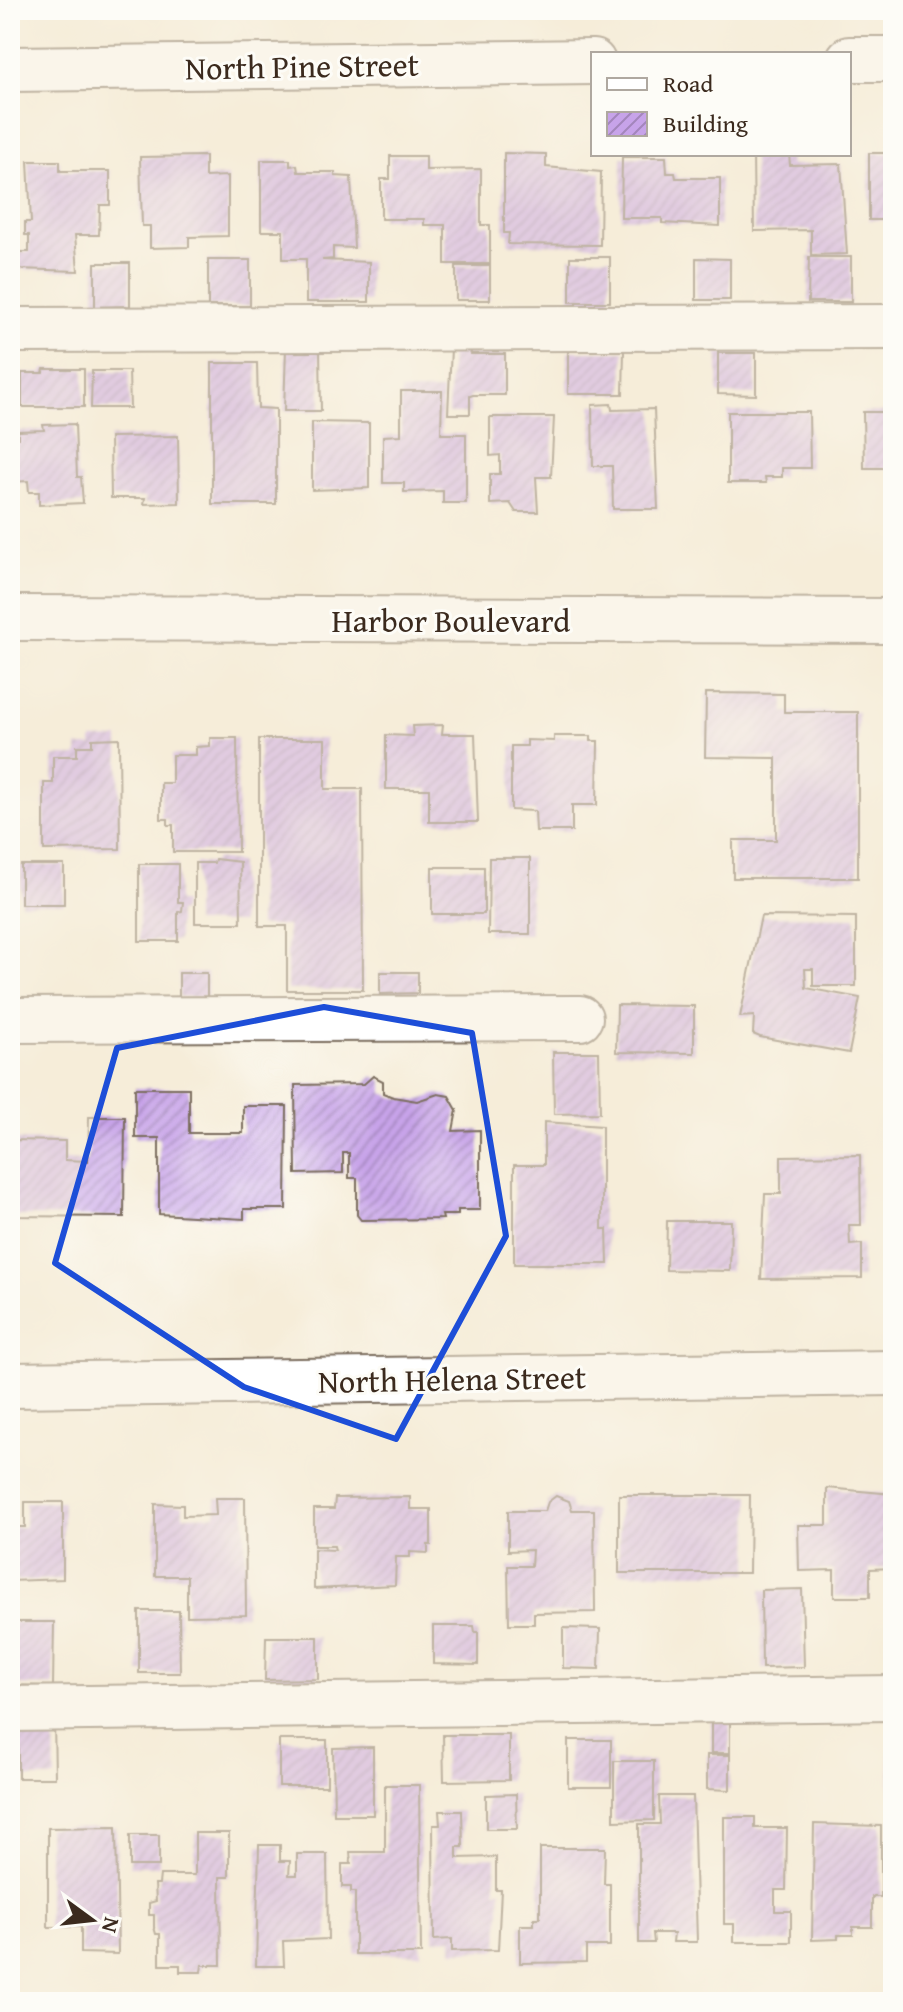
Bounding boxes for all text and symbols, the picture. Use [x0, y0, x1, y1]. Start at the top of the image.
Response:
street label: North Pine Street [185, 40, 419, 92]
legend [591, 52, 851, 156]
text: Road [663, 66, 713, 101]
text: Building [663, 106, 748, 141]
street label: Harbor Boulevard [332, 597, 570, 644]
street label: North Helena Street [318, 1353, 586, 1405]
north arrow [52, 1880, 132, 1960]
text: N [94, 1914, 129, 1937]

